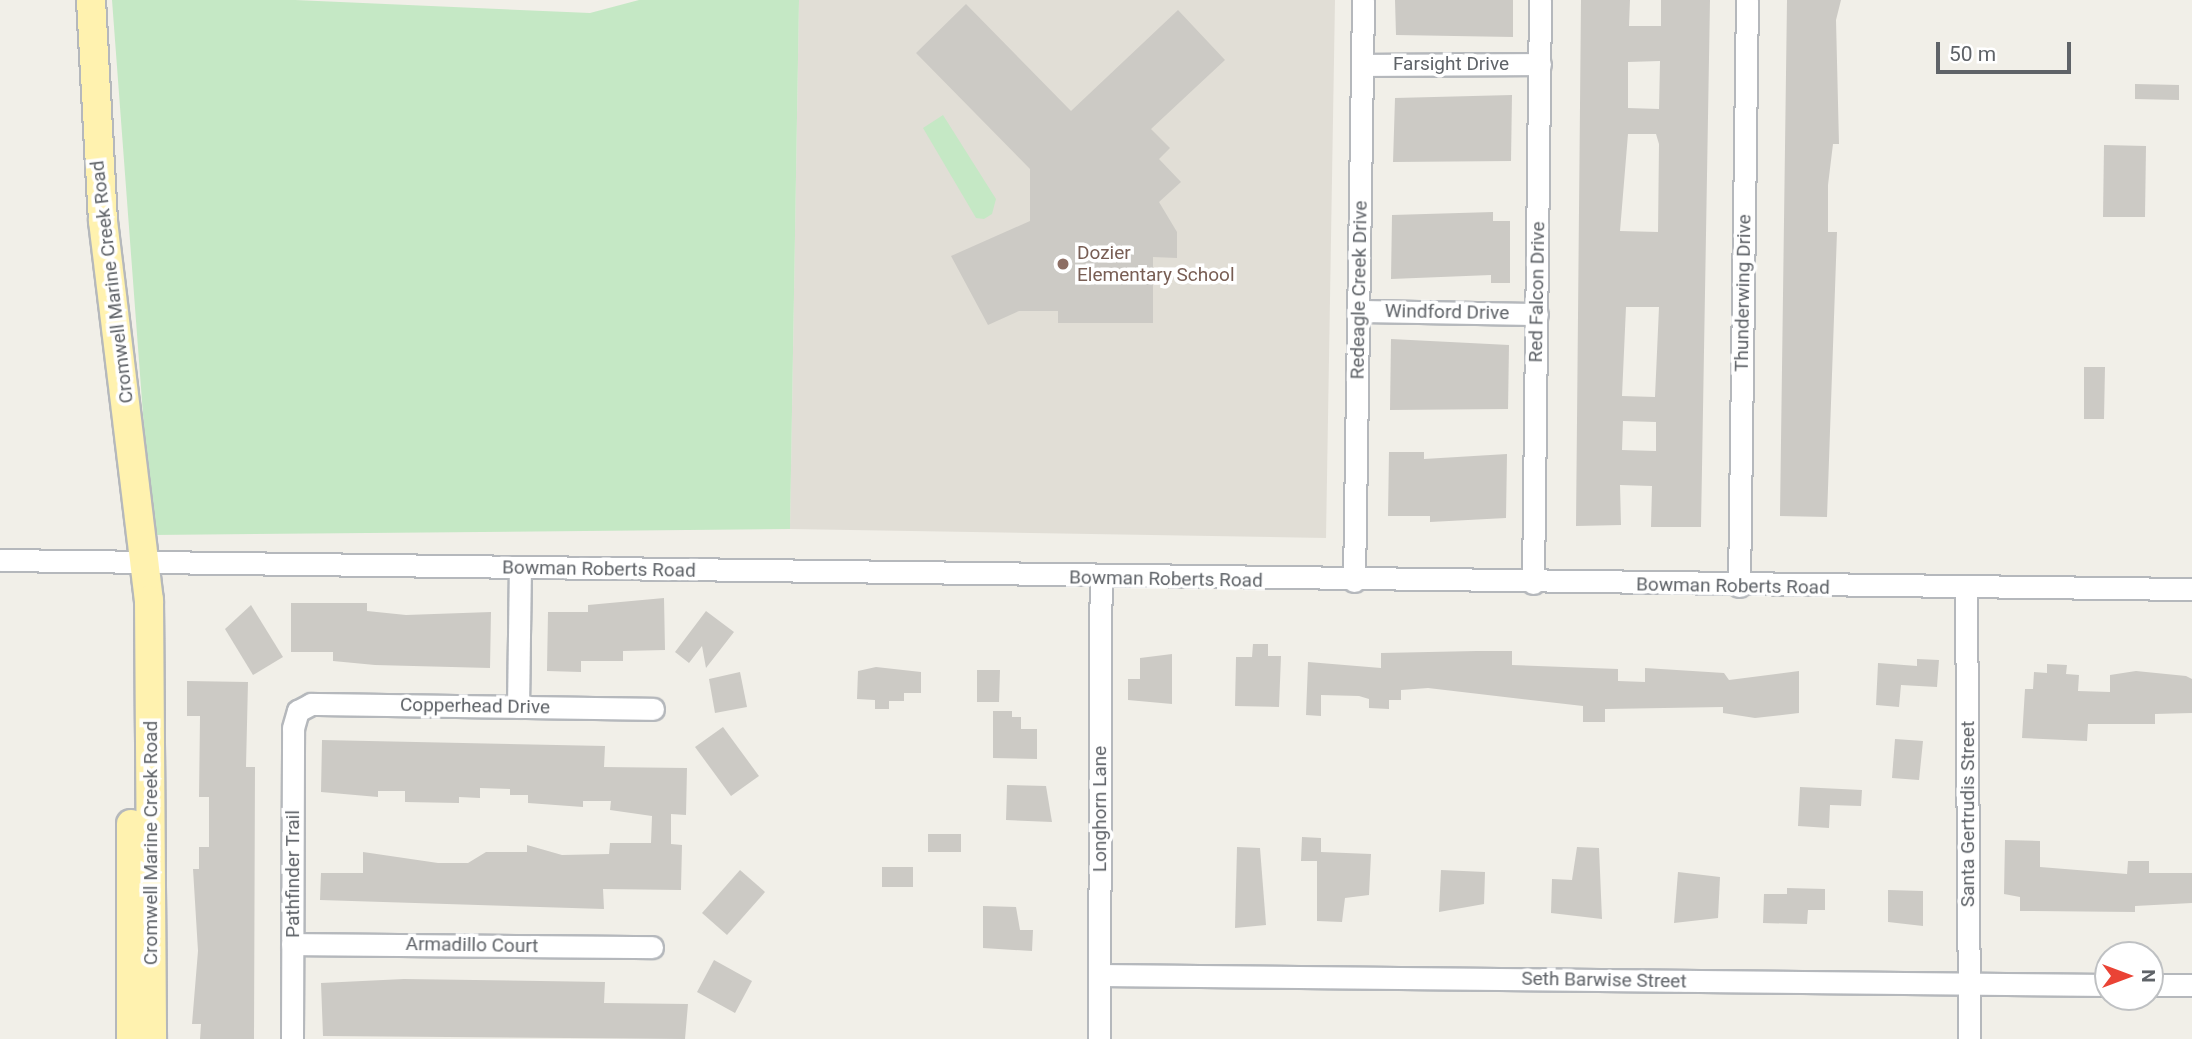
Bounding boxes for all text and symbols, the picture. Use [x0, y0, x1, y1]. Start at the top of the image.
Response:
scale bar [1940, 28, 2075, 72]
text: 50 m [1949, 42, 1996, 66]
street label: Farsight Drive [1393, 53, 1509, 75]
street label: Cromwell Marine Creek Road [86, 159, 138, 405]
street label: Redeagle Creek Drive [1346, 200, 1372, 380]
street label: Thunderwing Drive [1730, 214, 1756, 372]
street label: Red Falcon Drive [1524, 221, 1550, 363]
place label: Dozier Elementary School [1077, 242, 1235, 286]
marker: Dozier Elementary School [1055, 256, 1071, 272]
street label: Windford Drive [1385, 300, 1509, 324]
street label: Bowman Roberts Road [502, 556, 696, 582]
street label: Bowman Roberts Road [1069, 566, 1263, 592]
street label: Bowman Roberts Road [1636, 573, 1830, 599]
street label: Copperhead Drive [400, 693, 550, 719]
street label: Cromwell Marine Creek Road [140, 721, 162, 965]
street label: Santa Gertrudis Street [1957, 721, 1979, 907]
street label: Longhorn Lane [1089, 746, 1111, 872]
street label: Pathfinder Trail [282, 810, 304, 938]
street label: Armadillo Court [405, 932, 539, 958]
north arrow [2094, 941, 2164, 1011]
street label: Seth Barwise Street [1521, 967, 1687, 993]
text: N [2137, 969, 2160, 983]

